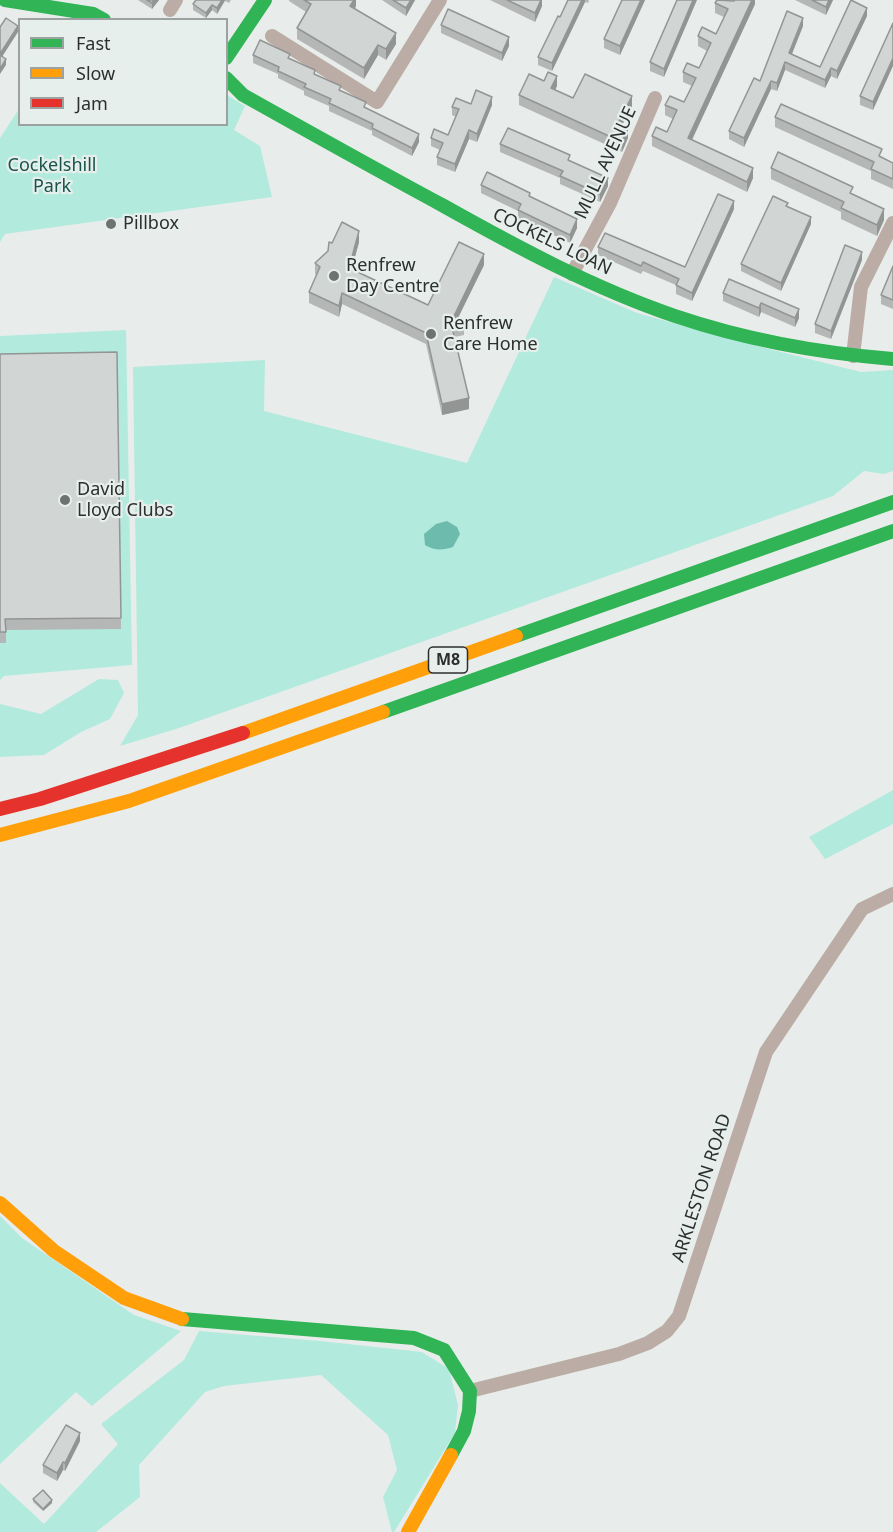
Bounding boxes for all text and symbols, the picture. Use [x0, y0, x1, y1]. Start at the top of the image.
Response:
legend [18, 18, 228, 126]
text: Fast [76, 31, 111, 55]
text: Slow [76, 61, 115, 85]
text: Jam [76, 91, 108, 115]
street label: MULL AVENUE [571, 103, 641, 223]
park label: Cockelshill Park [8, 155, 96, 198]
street label: COCKELS LOAN [489, 204, 615, 280]
place label: Pillbox [123, 213, 179, 235]
marker: Pillbox [104, 217, 118, 231]
place label: Renfrew Day Centre [346, 255, 439, 298]
marker: Renfrew Day Centre [327, 269, 341, 283]
place label: Renfrew Care Home [443, 313, 538, 356]
marker: Renfrew Care Home [424, 327, 438, 341]
place label: David Lloyd Clubs [77, 479, 173, 522]
marker: David Lloyd Clubs [58, 493, 72, 507]
road number: M8 [428, 647, 468, 673]
street label: ARKLESTON ROAD [668, 1111, 736, 1265]

